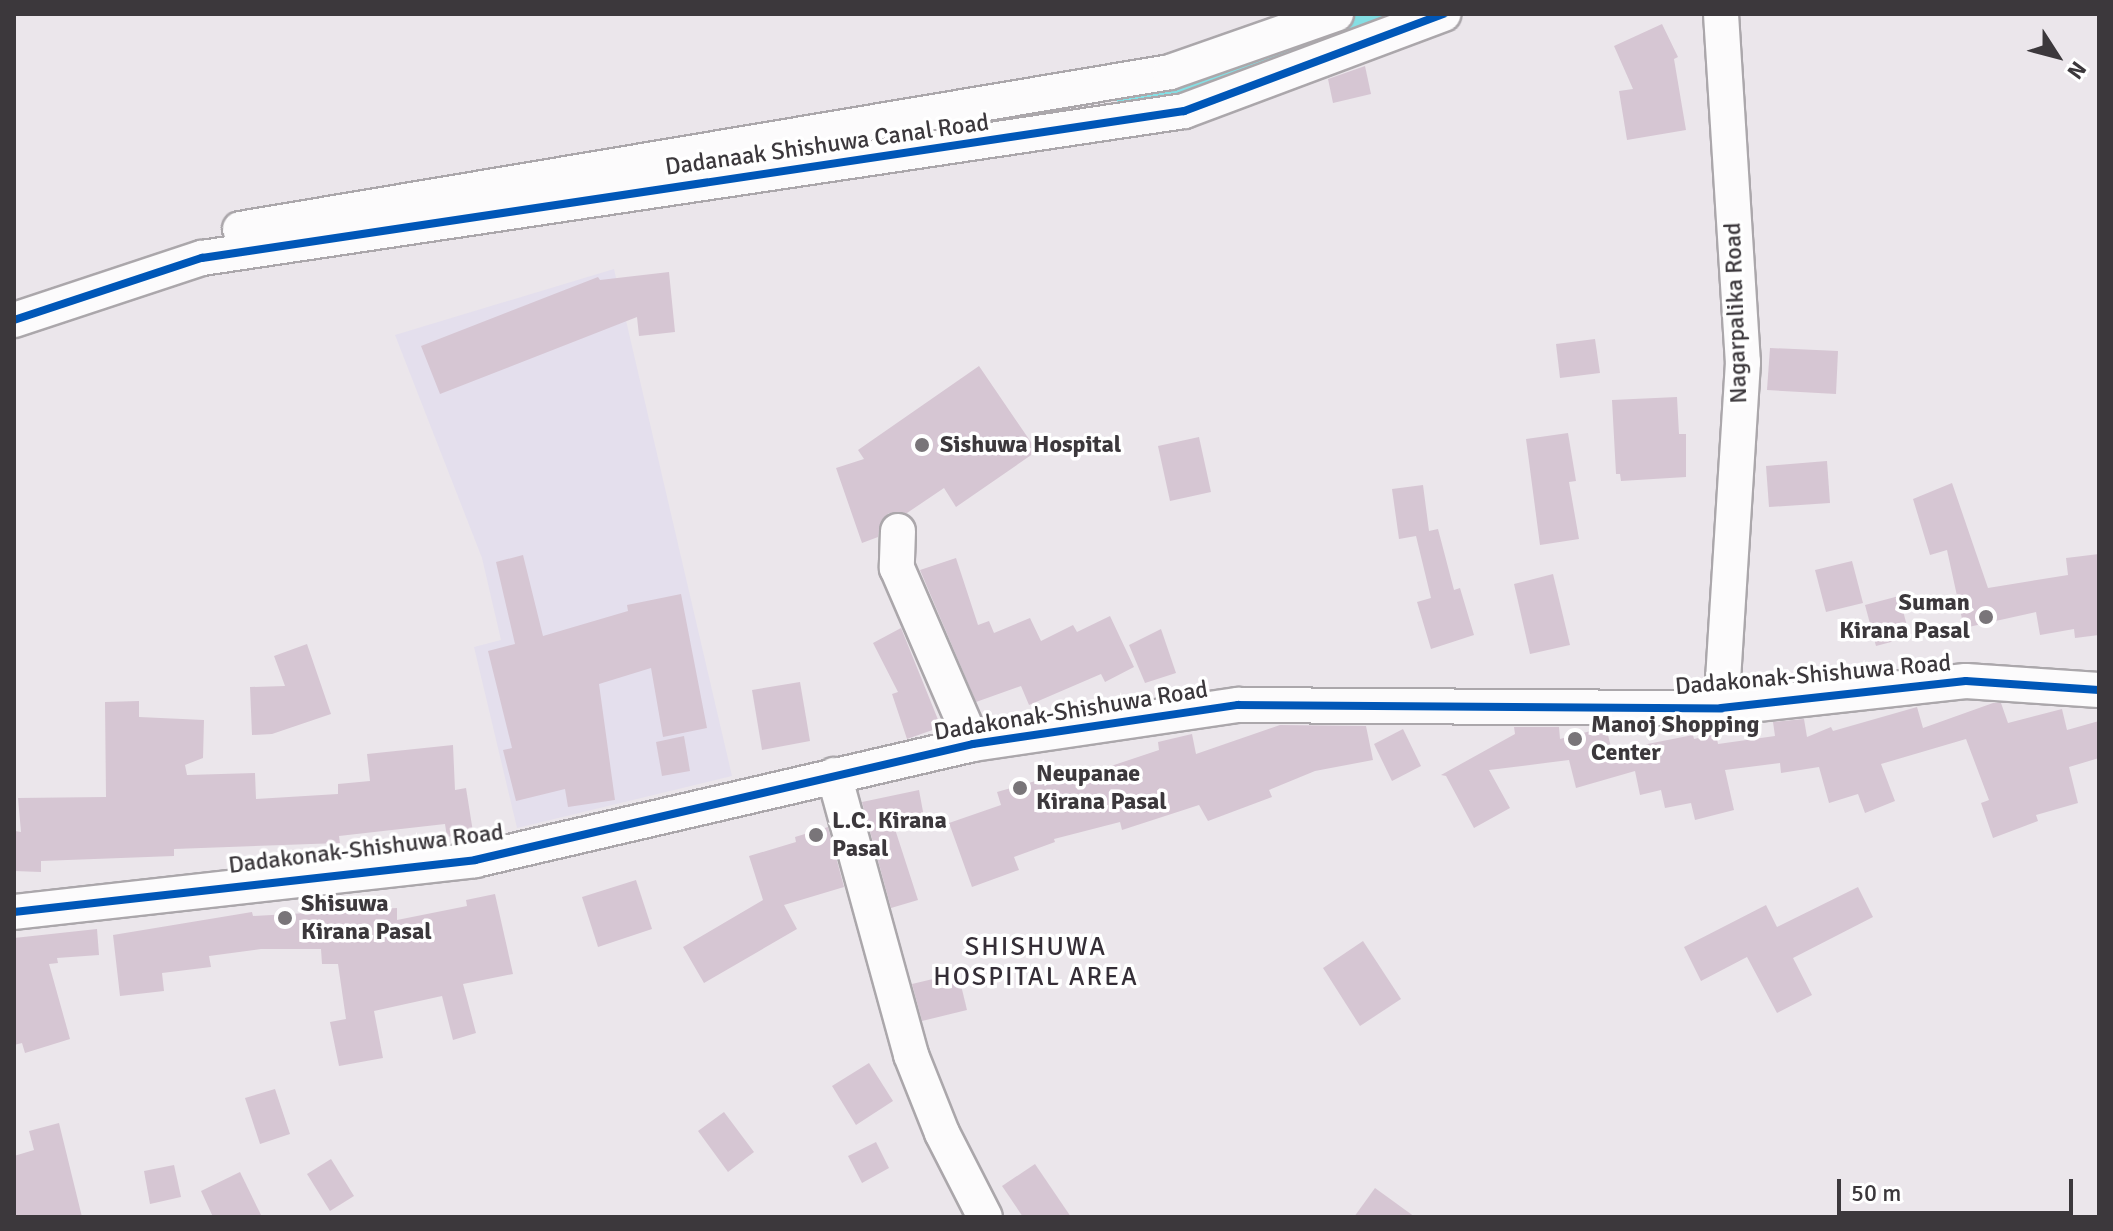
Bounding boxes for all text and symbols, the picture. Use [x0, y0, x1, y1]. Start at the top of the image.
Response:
north arrow [2017, 16, 2097, 96]
text: N [2061, 56, 2092, 85]
street label: Dadanaak Shishuwa Canal Road [663, 108, 991, 182]
street label: Nagarpalika Road [1718, 222, 1754, 404]
place label: Sishuwa Hospital [940, 431, 1121, 459]
marker: Sishuwa Hospital [911, 434, 933, 456]
place label: Suman Kirana Pasal [1839, 589, 1970, 645]
marker: Suman Kirana Pasal [1977, 608, 1995, 626]
street label: Dadakonak-Shishuwa Road [1674, 649, 1952, 701]
street label: Dadakonak-Shishuwa Road [932, 675, 1210, 747]
place label: Manoj Shopping Center [1591, 711, 1759, 767]
marker: Manoj Shopping Center [1566, 730, 1584, 748]
place label: Neupanae Kirana Pasal [1036, 760, 1167, 816]
marker: Neupanae Kirana Pasal [1011, 779, 1029, 797]
place label: L.C. Kirana Pasal [832, 807, 947, 863]
street label: Dadakonak-Shishuwa Road [227, 818, 505, 880]
marker: L.C. Kirana Pasal [807, 826, 825, 844]
place label: Shisuwa Kirana Pasal [301, 890, 432, 946]
marker: Shisuwa Kirana Pasal [276, 909, 294, 927]
district label: SHISHUWA HOSPITAL AREA [933, 932, 1139, 994]
scale bar [1841, 1163, 2077, 1213]
text: 50 m [1851, 1178, 1901, 1208]

